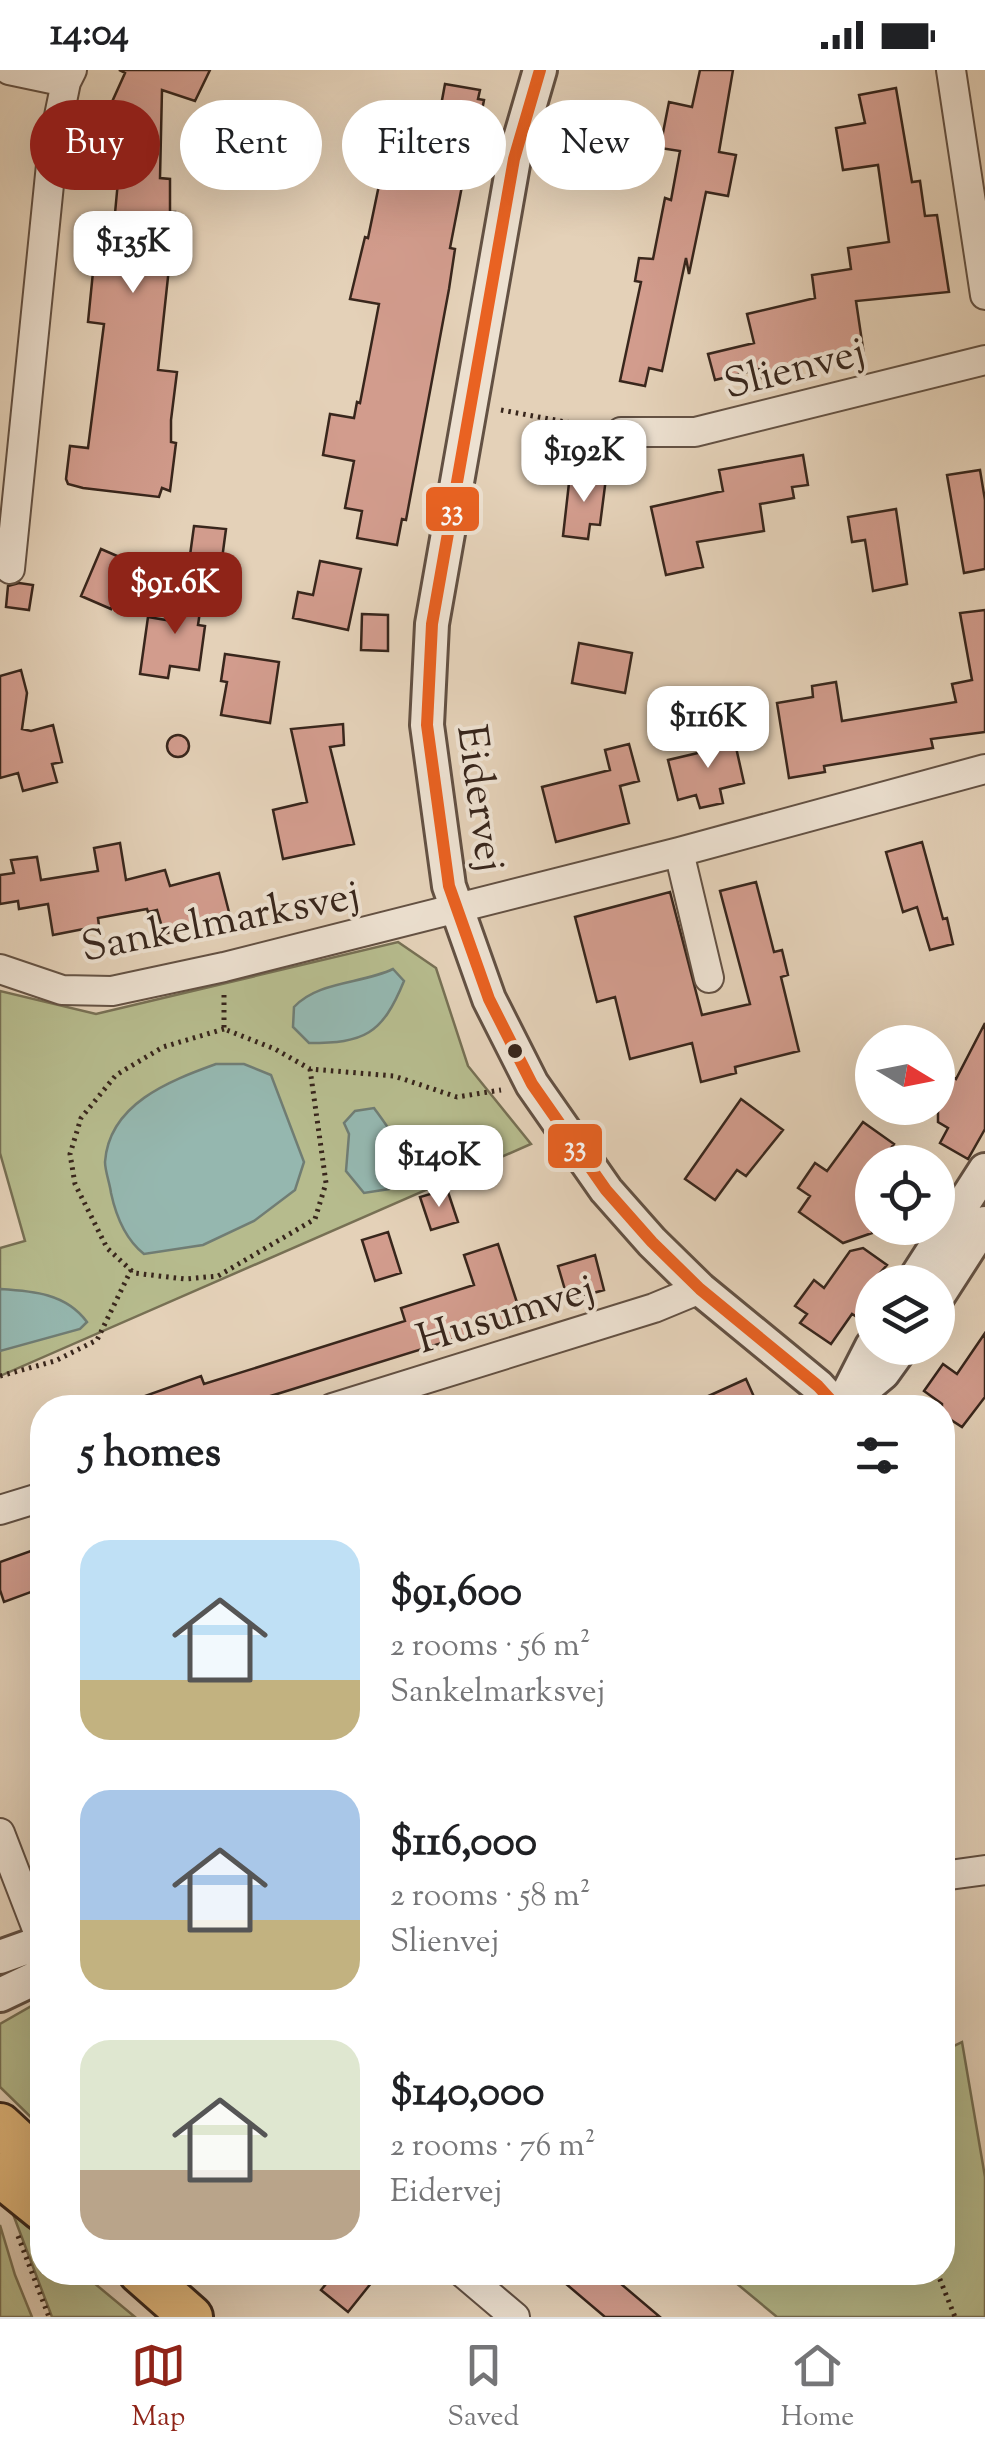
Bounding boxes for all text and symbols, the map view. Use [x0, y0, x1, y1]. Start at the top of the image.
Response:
text: 14:04 [50, 8, 129, 62]
chip: Buy [30, 100, 160, 190]
chip: Rent [180, 100, 322, 190]
chip: Filters [342, 100, 506, 190]
chip: New [526, 100, 665, 190]
pin: $135K [63, 211, 203, 296]
text: $135K [96, 220, 170, 266]
street label: Slienvej [718, 324, 872, 417]
pin: $192K [514, 420, 654, 505]
text: $192K [543, 429, 625, 475]
line badge: 33 [424, 485, 481, 533]
text: 33 [441, 492, 463, 532]
pin: $91.6K [94, 552, 256, 637]
text: $91.6K [130, 561, 220, 607]
pin: $116K [638, 686, 778, 771]
text: $116K [669, 695, 747, 741]
street label: Eidervej [438, 722, 518, 876]
street label: Sankelmarksvej [77, 868, 365, 980]
north arrow [855, 1025, 955, 1125]
map controls [855, 1025, 955, 1365]
unlabelled marker [505, 1041, 525, 1061]
line badge: 33 [546, 1122, 604, 1170]
pin: $140K [369, 1125, 509, 1210]
text: 33 [564, 1128, 586, 1168]
text: $140K [397, 1134, 481, 1180]
button: locate [855, 1145, 955, 1245]
street label: Husumvej [410, 1261, 603, 1372]
button: layers [855, 1265, 955, 1365]
text: 5 homes [80, 1425, 221, 1485]
icon: filters [850, 1428, 905, 1483]
text: $91,600 [390, 1564, 522, 1624]
icon: home [160, 1580, 280, 1700]
text: 2 rooms · 56 m² [390, 1624, 590, 1670]
text: Sankelmarksvej [390, 1670, 605, 1716]
text: $116,000 [390, 1814, 537, 1874]
icon: home [160, 1830, 280, 1950]
text: 2 rooms · 58 m² [390, 1874, 591, 1920]
text: Slienvej [390, 1920, 499, 1966]
text: $140,000 [390, 2064, 544, 2124]
icon: home [160, 2080, 280, 2200]
text: 2 rooms · 76 m² [390, 2124, 596, 2170]
text: Eidervej [390, 2170, 502, 2216]
tab: Map [131, 2338, 186, 2438]
tab: Saved [447, 2338, 519, 2438]
tab: Home [781, 2338, 854, 2438]

